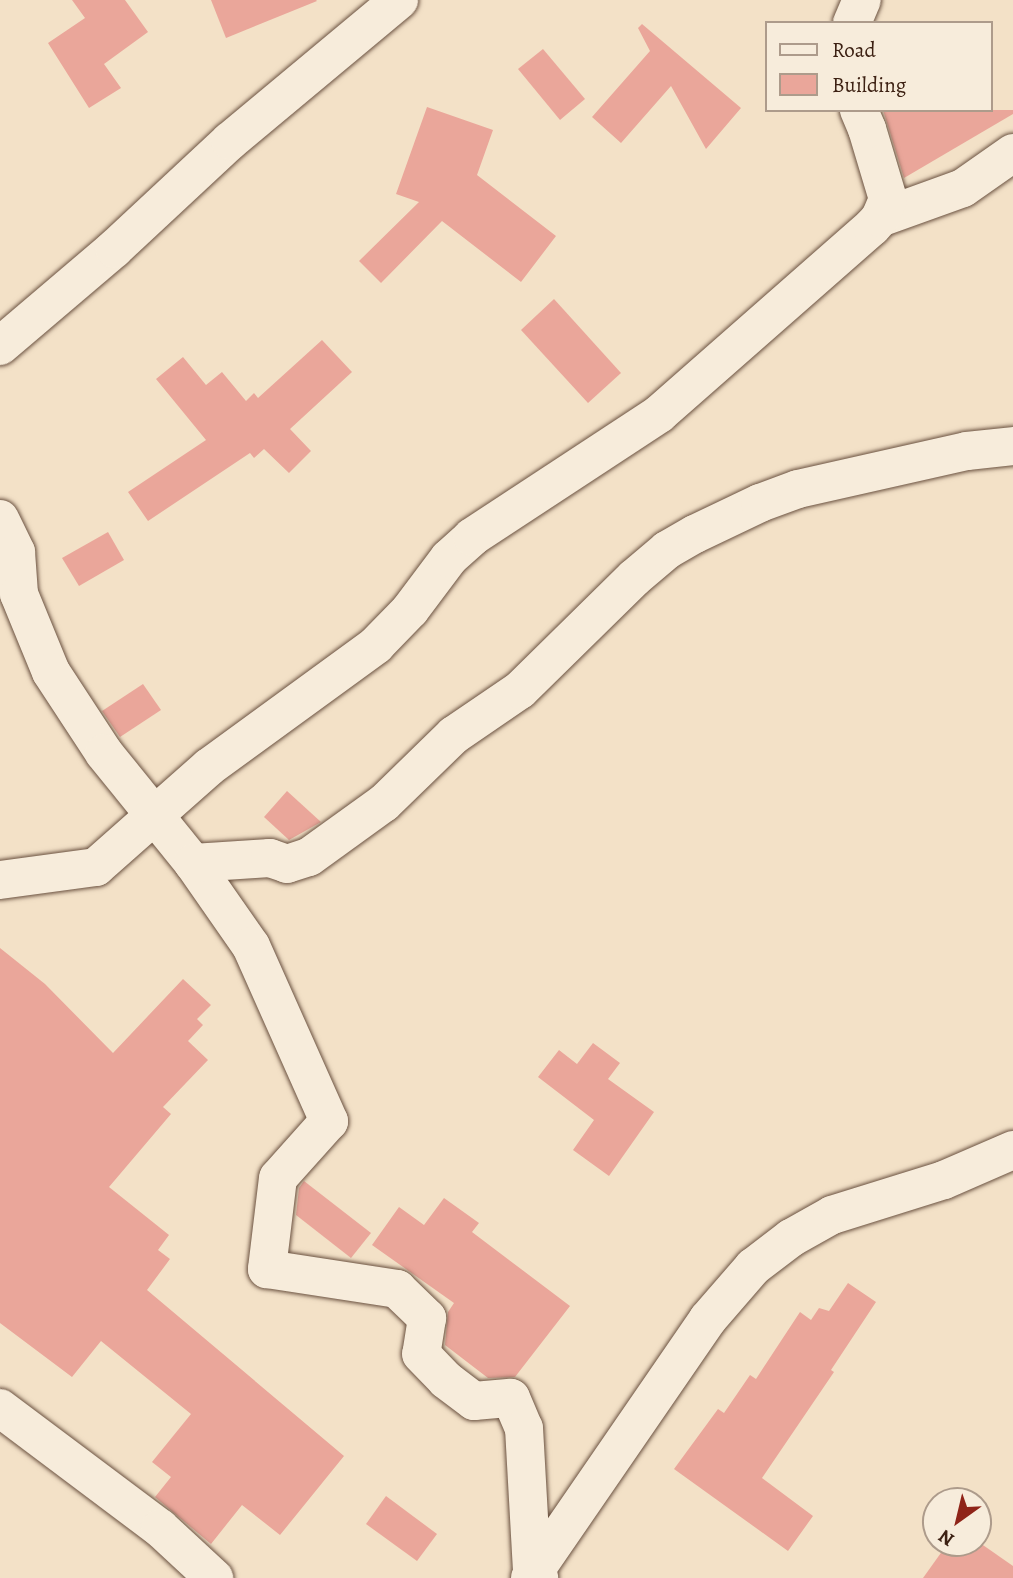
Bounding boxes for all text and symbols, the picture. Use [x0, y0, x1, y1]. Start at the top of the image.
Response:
legend [764, 21, 992, 112]
text: Road [832, 36, 876, 64]
text: Building [832, 71, 906, 99]
north arrow [922, 1487, 992, 1557]
text: N [933, 1523, 959, 1552]

